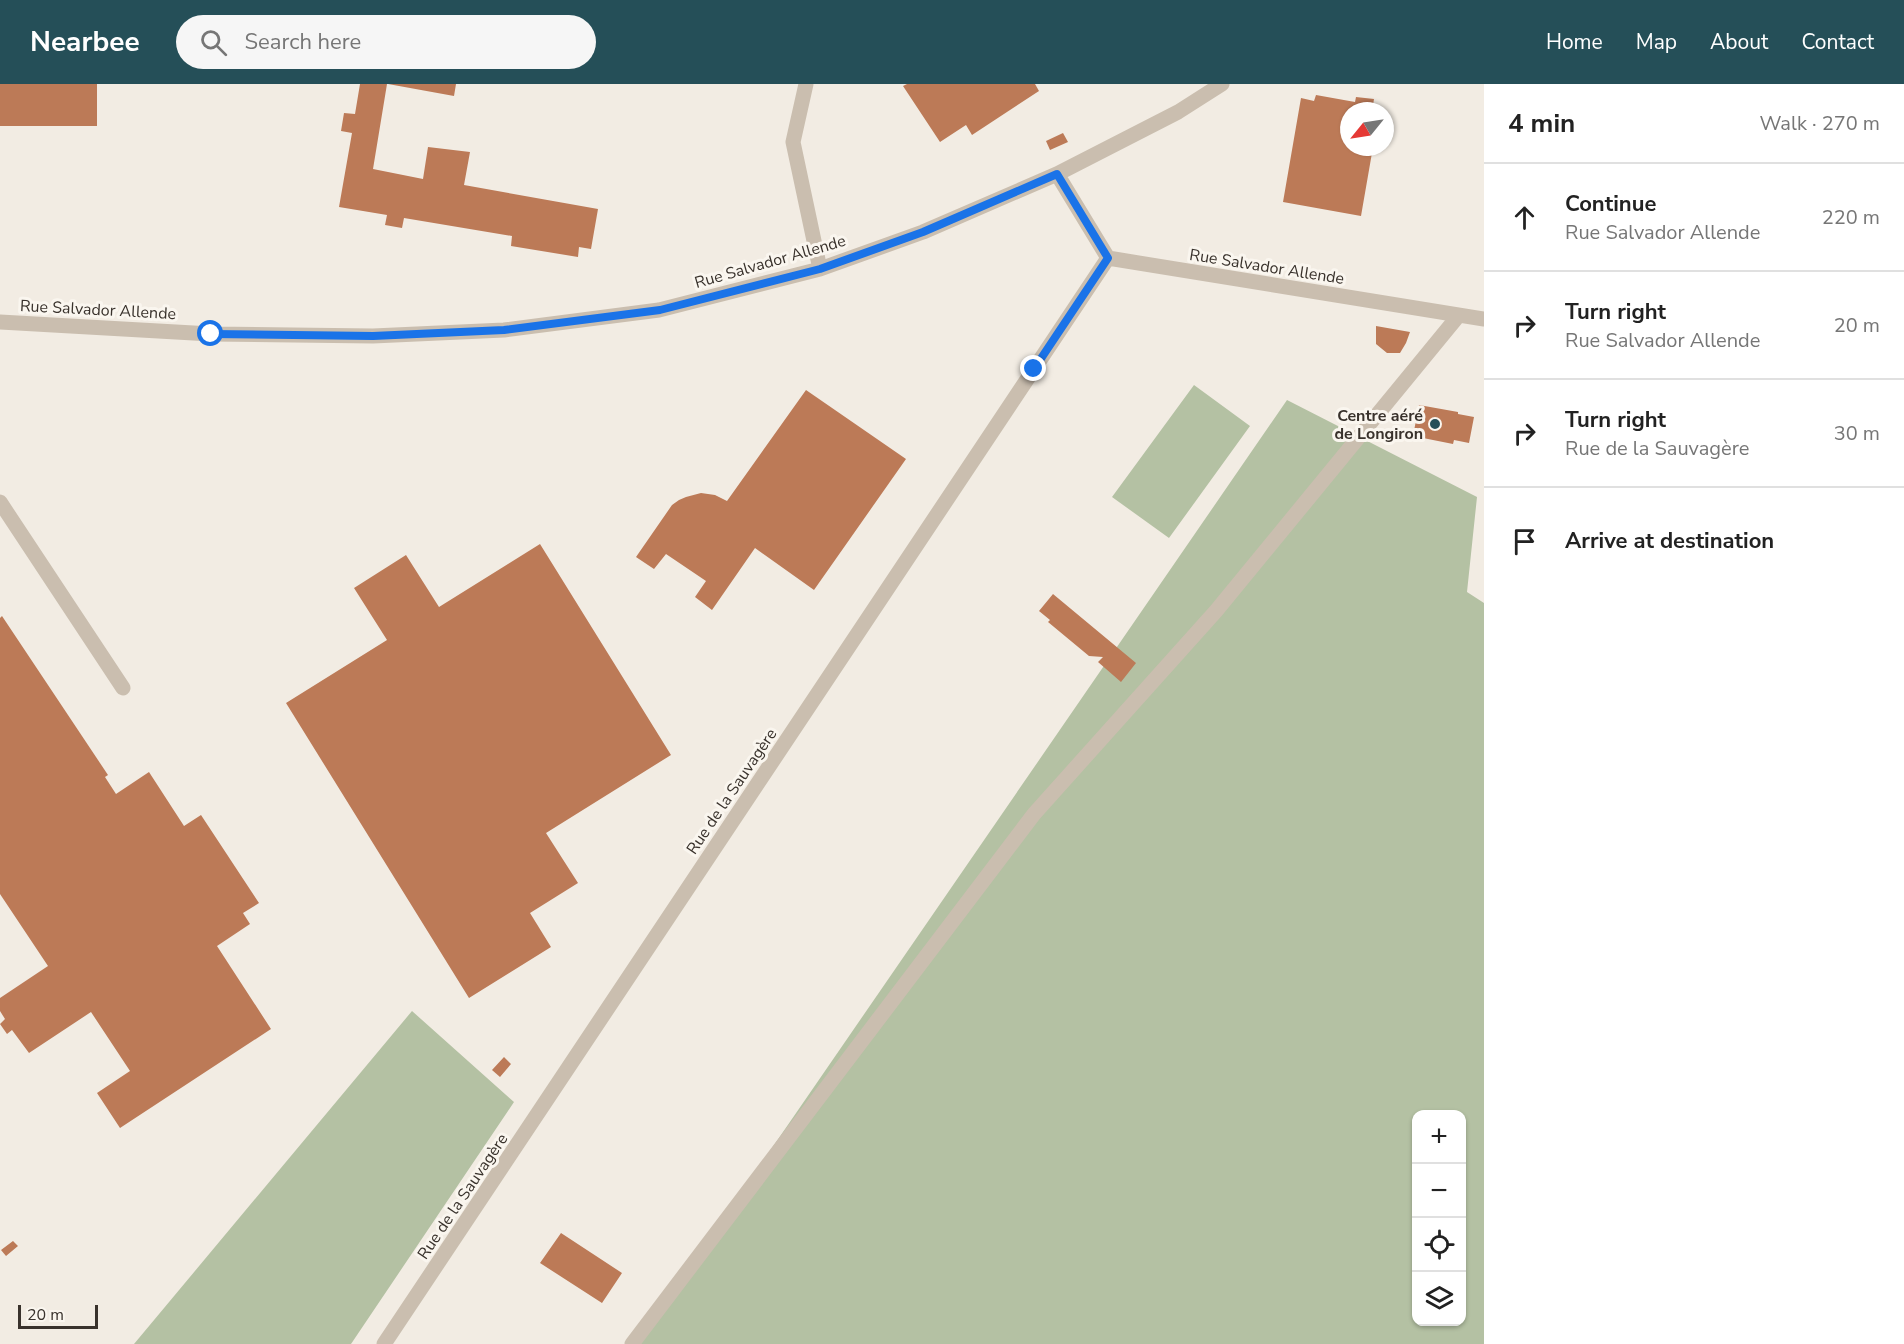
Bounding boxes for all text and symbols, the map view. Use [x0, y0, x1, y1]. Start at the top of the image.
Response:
search box [176, 15, 596, 69]
text: Nearbee [30, 23, 140, 61]
icon: search [197, 26, 230, 59]
text: Search here [245, 27, 361, 57]
text: Home [1546, 28, 1603, 56]
text: Map [1636, 28, 1677, 56]
text: About [1710, 28, 1768, 56]
text: Contact [1801, 28, 1874, 56]
north arrow [1340, 102, 1394, 156]
text: 4 min [1508, 106, 1575, 141]
text: Walk · 270 m [1760, 110, 1880, 137]
text: Continue [1565, 189, 1656, 219]
icon: ahead [1508, 201, 1541, 234]
text: 220 m [1822, 204, 1880, 231]
text: Rue Salvador Allende [1565, 219, 1760, 246]
street label: Rue Salvador Allende [692, 230, 848, 294]
street label: Rue Salvador Allende [1188, 244, 1346, 290]
street label: Rue Salvador Allende [19, 295, 177, 325]
text: Turn right [1565, 297, 1666, 327]
icon: right [1508, 309, 1541, 342]
text: 20 m [1834, 312, 1880, 339]
route start [197, 320, 223, 346]
text: Rue Salvador Allende [1565, 327, 1760, 354]
route end [1020, 355, 1046, 381]
place label: Centre aéré de Longiron [1334, 405, 1423, 445]
text: Turn right [1565, 405, 1666, 435]
marker: Centre aéré de Longiron [1428, 417, 1442, 431]
icon: right [1508, 417, 1541, 450]
text: 30 m [1834, 420, 1880, 447]
text: Rue de la Sauvagère [1565, 435, 1749, 462]
icon: arrive [1508, 525, 1541, 558]
text: Arrive at destination [1565, 526, 1774, 556]
street label: Rue de la Sauvagère [681, 724, 782, 859]
map controls [1412, 1110, 1466, 1326]
button: + [1412, 1110, 1466, 1164]
street label: Rue de la Sauvagère [412, 1129, 513, 1264]
button: − [1412, 1164, 1466, 1218]
button: locate [1412, 1218, 1466, 1272]
button: layers [1412, 1272, 1466, 1326]
scale bar [18, 1302, 98, 1330]
text: 20 m [27, 1304, 64, 1326]

